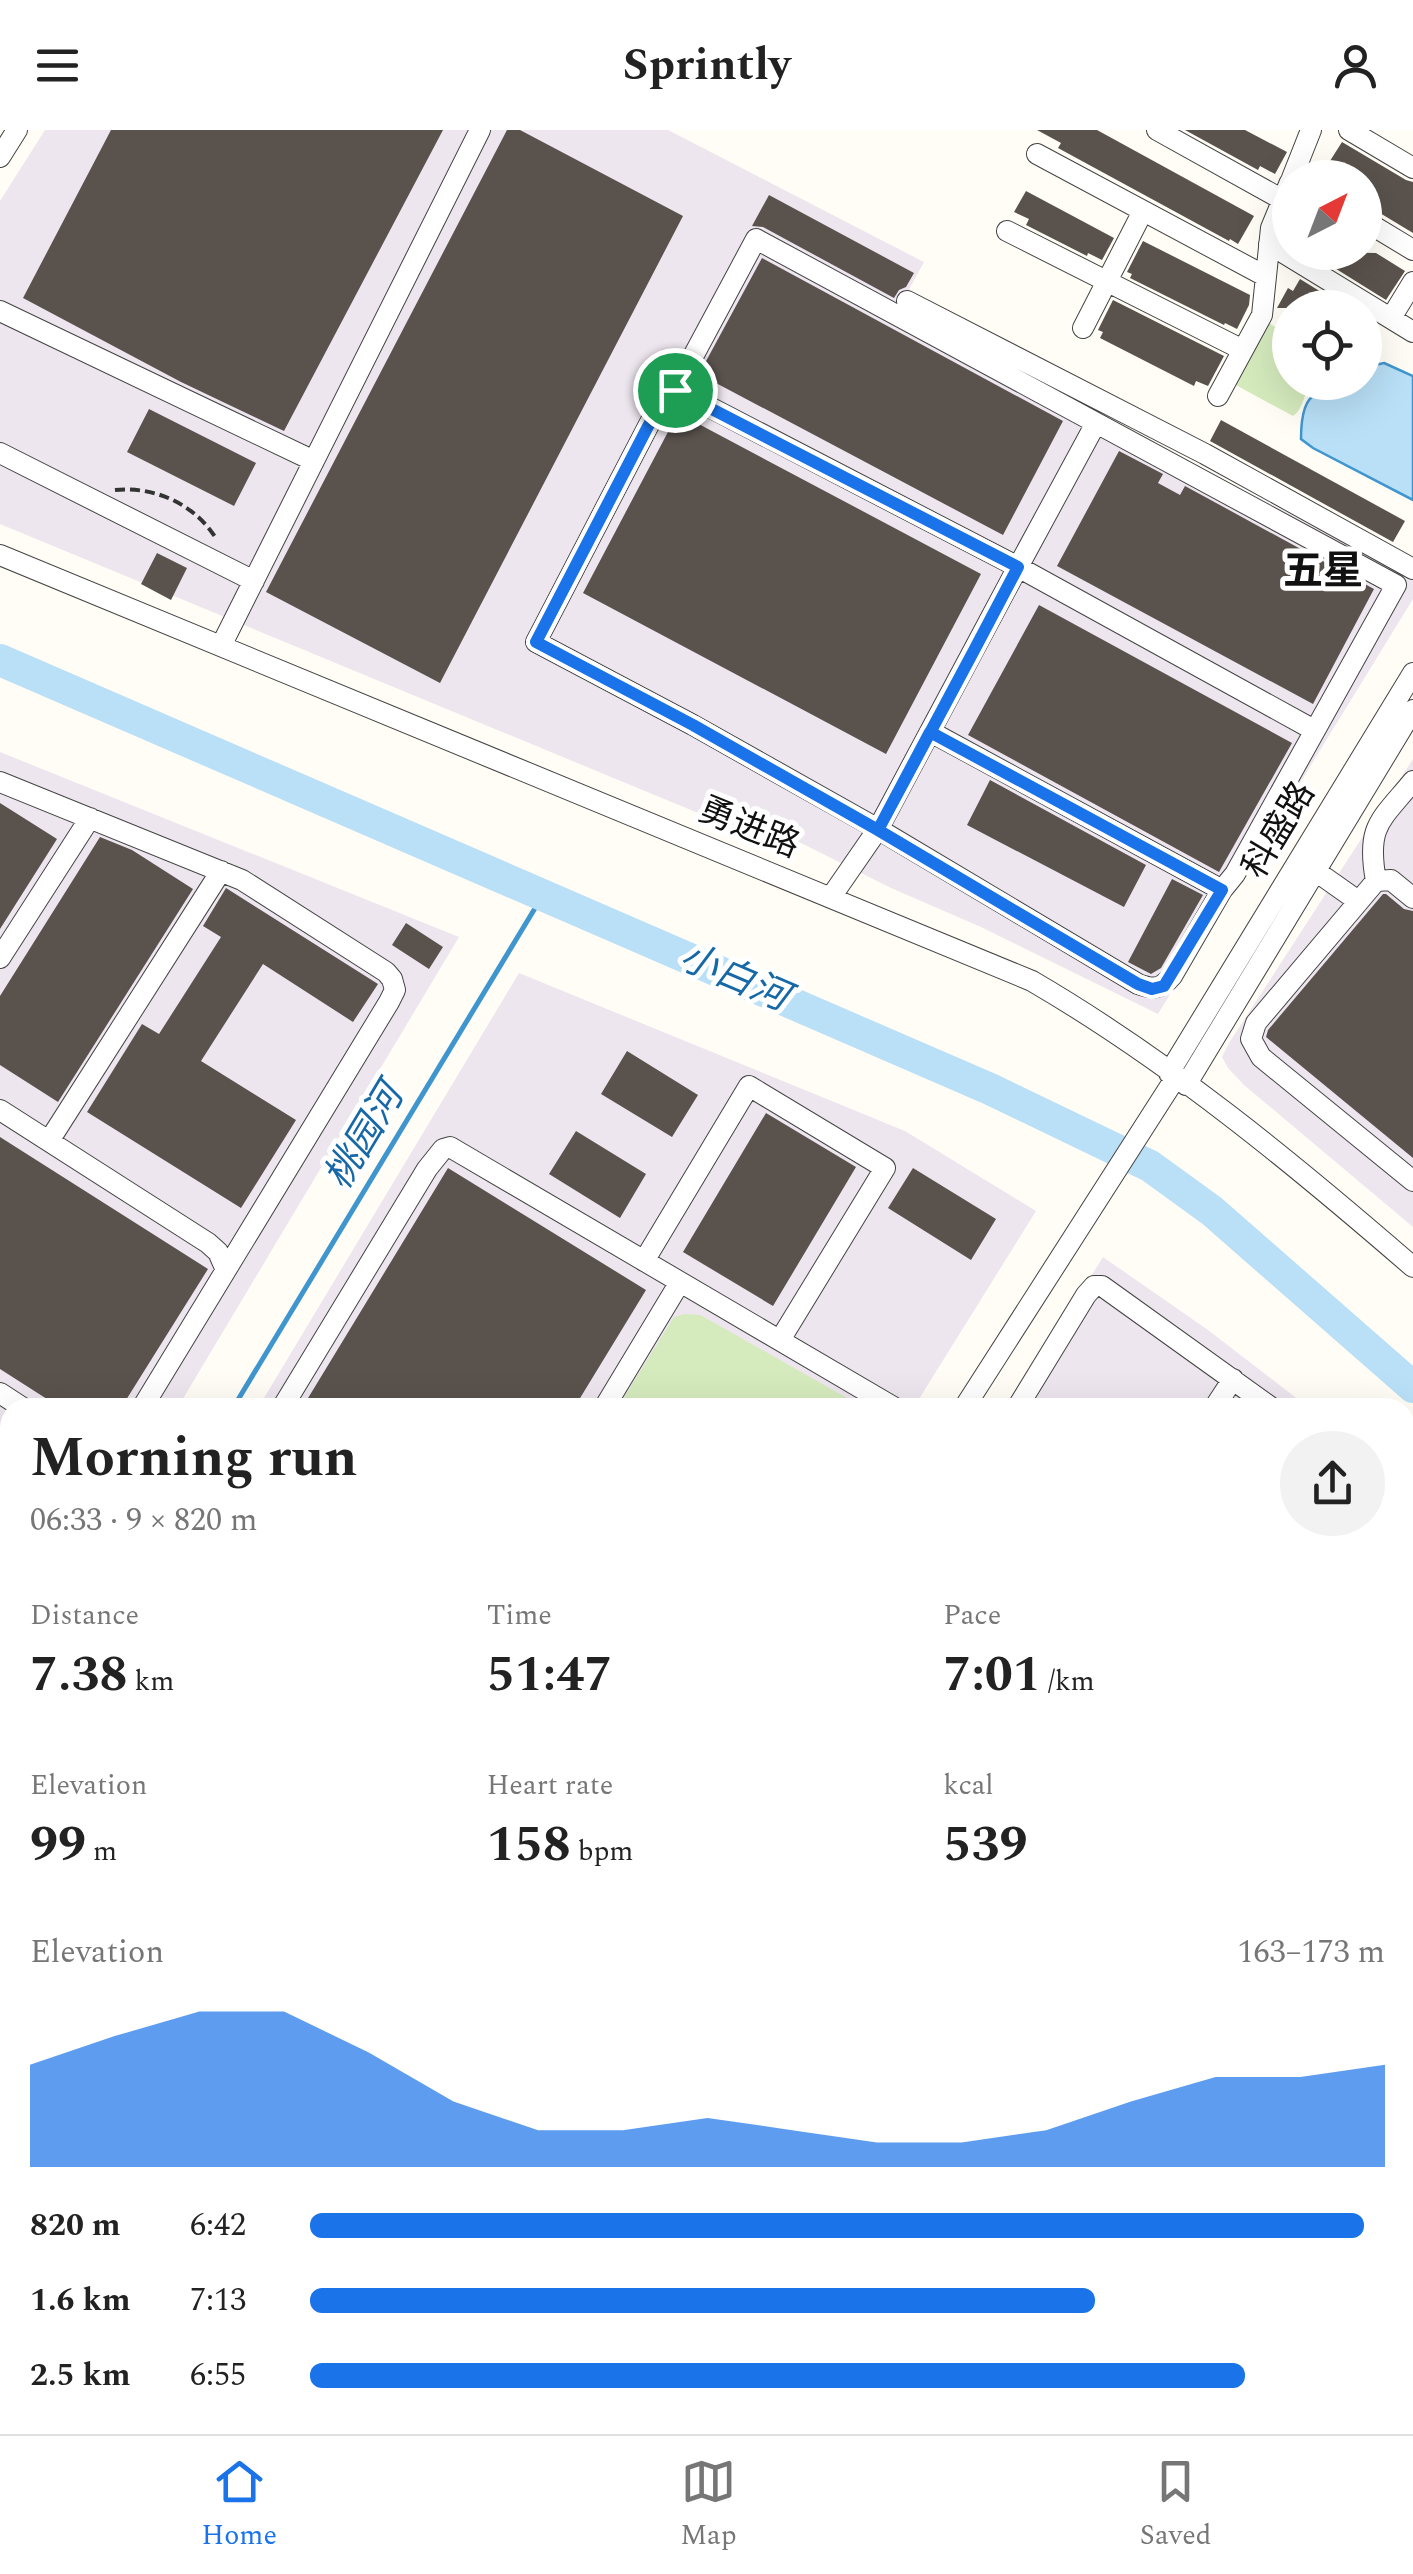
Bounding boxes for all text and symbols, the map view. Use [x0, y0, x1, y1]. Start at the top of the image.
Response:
text: Sprintly [623, 31, 790, 100]
icon: menu [30, 38, 85, 93]
icon: person [1328, 38, 1383, 93]
north arrow [1272, 160, 1382, 270]
map controls [1272, 160, 1382, 400]
button: locate [1272, 290, 1382, 400]
pin [633, 348, 718, 433]
icon: arrive [648, 363, 703, 418]
district label: 五星 [1283, 542, 1363, 603]
street label: 科盛路 [1229, 771, 1329, 889]
street label: 勇进路 [690, 784, 808, 872]
water label: 小白河 [670, 929, 804, 1030]
water label: 桃园河 [311, 1067, 423, 1201]
text: Morning run [30, 1417, 358, 1500]
button: share [1280, 1431, 1385, 1536]
text: 06:33 · 9 × 820 m [30, 1496, 258, 1545]
text: Distance [30, 1594, 139, 1637]
text: Time [487, 1594, 552, 1637]
text: Pace [943, 1594, 1001, 1637]
text: 7.38 [30, 1637, 128, 1713]
text: 51:47 [487, 1637, 612, 1713]
text: 7:01 [943, 1637, 1041, 1713]
text: km [128, 1660, 174, 1703]
text: /km [1041, 1660, 1095, 1703]
text: Elevation [30, 1764, 147, 1807]
text: Heart rate [487, 1764, 613, 1807]
text: kcal [943, 1764, 994, 1807]
text: 99 [30, 1807, 86, 1883]
text: 158 [487, 1807, 571, 1883]
text: 539 [943, 1807, 1027, 1883]
text: m [86, 1830, 117, 1873]
text: bpm [571, 1830, 633, 1873]
text: Elevation [30, 1928, 164, 1977]
text: 163–173 m [1237, 1928, 1385, 1977]
text: 820 m [30, 2201, 121, 2250]
text: 6:42 [190, 2201, 246, 2250]
text: 1.6 km [30, 2276, 131, 2325]
text: 7:13 [190, 2276, 246, 2325]
text: 2.5 km [30, 2351, 131, 2400]
text: 6:55 [190, 2351, 246, 2400]
tab: Home [202, 2454, 277, 2557]
tab: Map [680, 2454, 737, 2557]
tab: Saved [1140, 2454, 1211, 2557]

